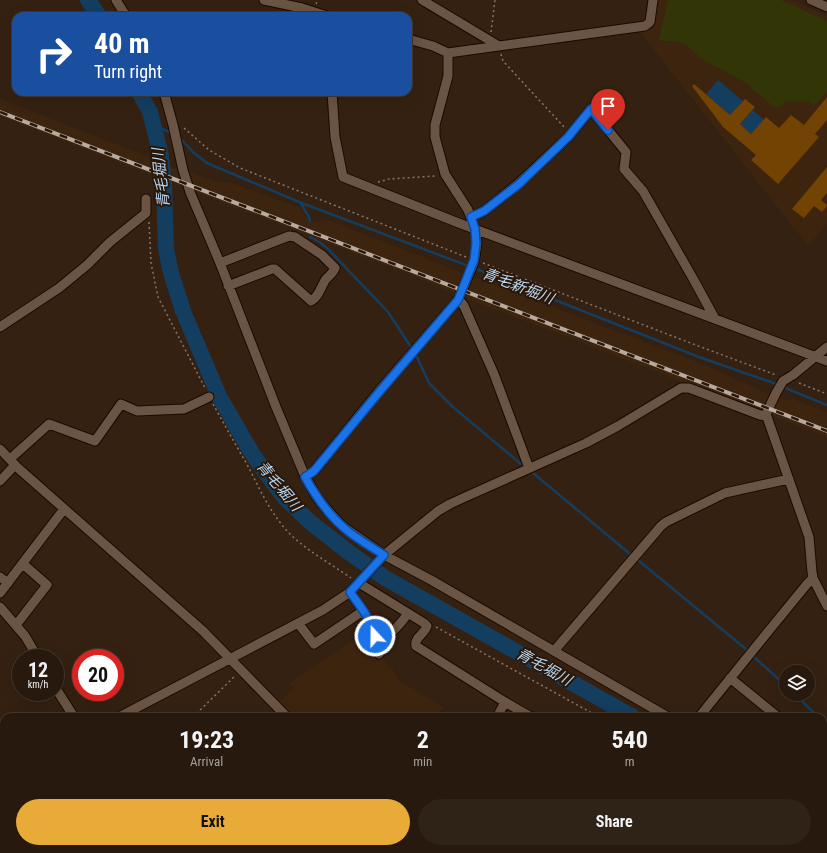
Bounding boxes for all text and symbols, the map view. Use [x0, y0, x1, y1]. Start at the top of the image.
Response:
text: 40 m [94, 27, 150, 60]
icon: right [28, 28, 80, 80]
text: Turn right [94, 61, 162, 82]
pin [591, 89, 625, 130]
icon: arrive [597, 95, 619, 117]
water label: 青毛堀川 [149, 145, 173, 209]
water label: 青毛新堀川 [480, 264, 558, 309]
water label: 青毛堀川 [253, 457, 306, 516]
position arrow [354, 615, 396, 657]
water label: 青毛堀川 [513, 645, 576, 690]
speed limit sign: 20 [72, 649, 124, 701]
text: 12 [28, 658, 48, 682]
map controls [779, 665, 815, 701]
button: layers [779, 665, 815, 701]
text: km/h [28, 679, 48, 690]
text: 19:23 [179, 726, 234, 754]
text: 2 [417, 726, 429, 754]
text: 540 [611, 726, 648, 754]
text: Arrival [190, 754, 223, 769]
text: min [413, 754, 432, 769]
text: m [625, 754, 635, 769]
button: Exit [16, 799, 410, 845]
button: Share [418, 799, 811, 845]

